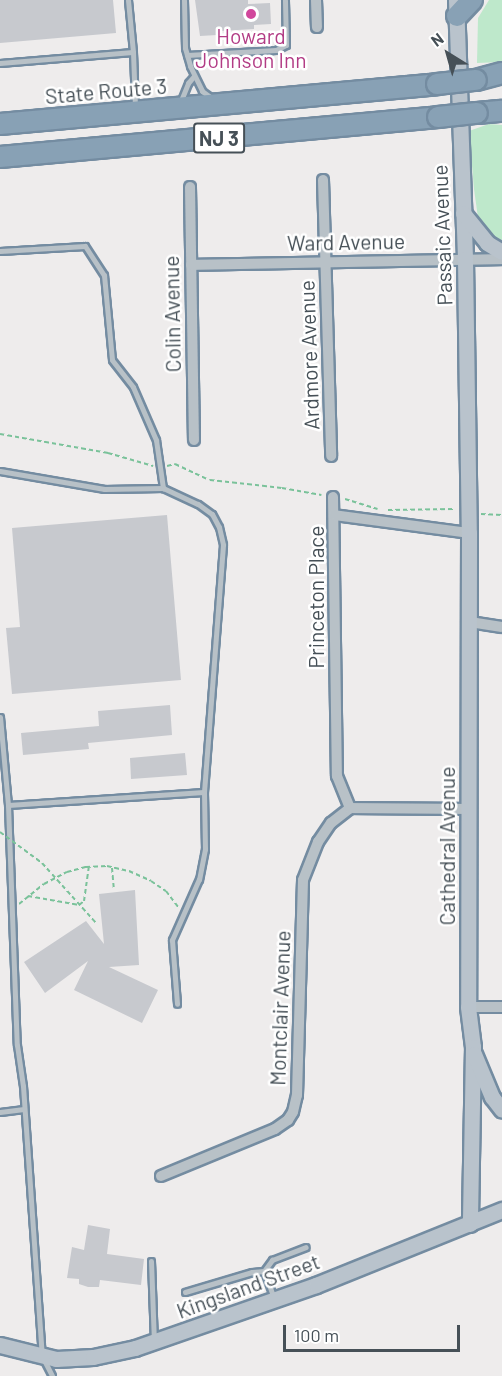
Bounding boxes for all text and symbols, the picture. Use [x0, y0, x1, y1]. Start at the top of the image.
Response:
marker: Howard Johnson Inn [244, 7, 258, 21]
place label: Howard Johnson Inn [195, 23, 307, 73]
north arrow [418, 24, 478, 84]
text: N [427, 28, 447, 50]
street label: State Route 3 [44, 73, 168, 109]
road number: NJ 3 [192, 121, 246, 155]
street label: Passaic Avenue [427, 164, 457, 306]
street label: Ward Avenue [287, 228, 405, 256]
street label: Colin Avenue [158, 255, 186, 373]
street label: Ardmore Avenue [294, 280, 324, 430]
street label: Princeton Place [303, 526, 329, 668]
street label: Cathedral Avenue [434, 767, 460, 925]
street label: Montclair Avenue [265, 930, 295, 1086]
street label: Kingsland Street [173, 1248, 323, 1324]
scale bar [286, 1313, 463, 1351]
text: 100 m [294, 1324, 339, 1346]

